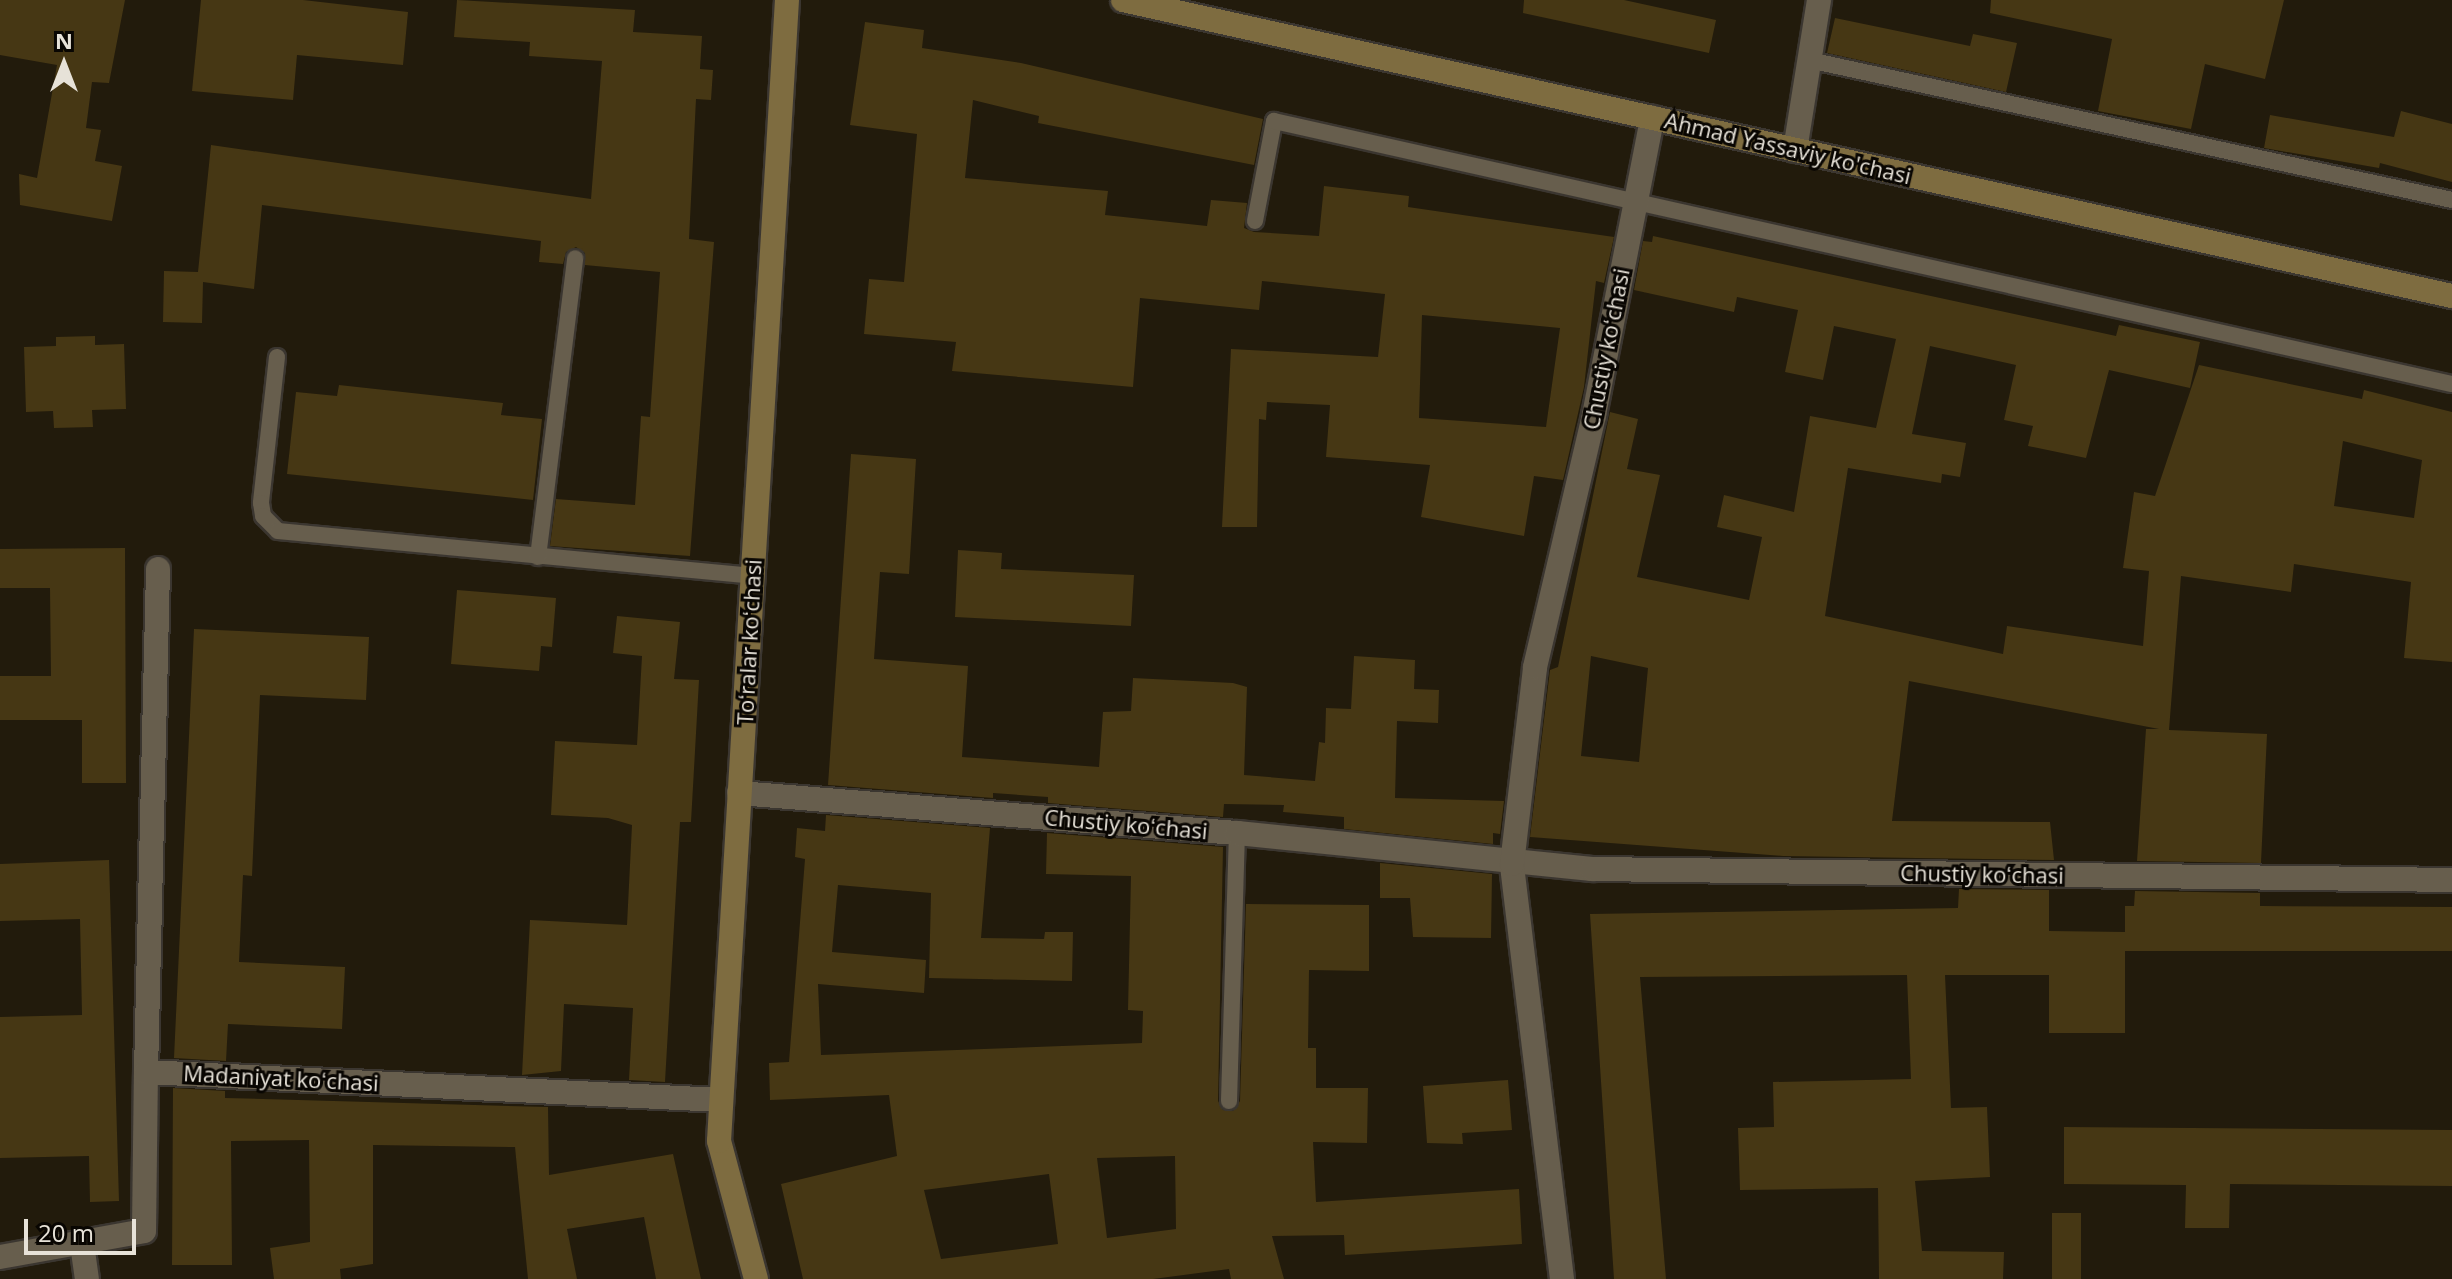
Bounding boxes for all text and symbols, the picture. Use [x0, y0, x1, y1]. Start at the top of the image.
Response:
north arrow [24, 24, 104, 104]
text: N [55, 25, 73, 55]
street label: Ahmad Yassaviy ko'chasi [1662, 107, 1914, 189]
street label: Chustiy koʻchasi [1577, 266, 1635, 432]
street label: Toʻralar koʻchasi [731, 558, 767, 726]
street label: Chustiy koʻchasi [1043, 804, 1209, 844]
street label: Chustiy koʻchasi [1900, 859, 2064, 889]
street label: Madaniyat koʻchasi [183, 1060, 379, 1096]
scale bar [28, 1203, 140, 1253]
text: 20 m [38, 1216, 94, 1249]

